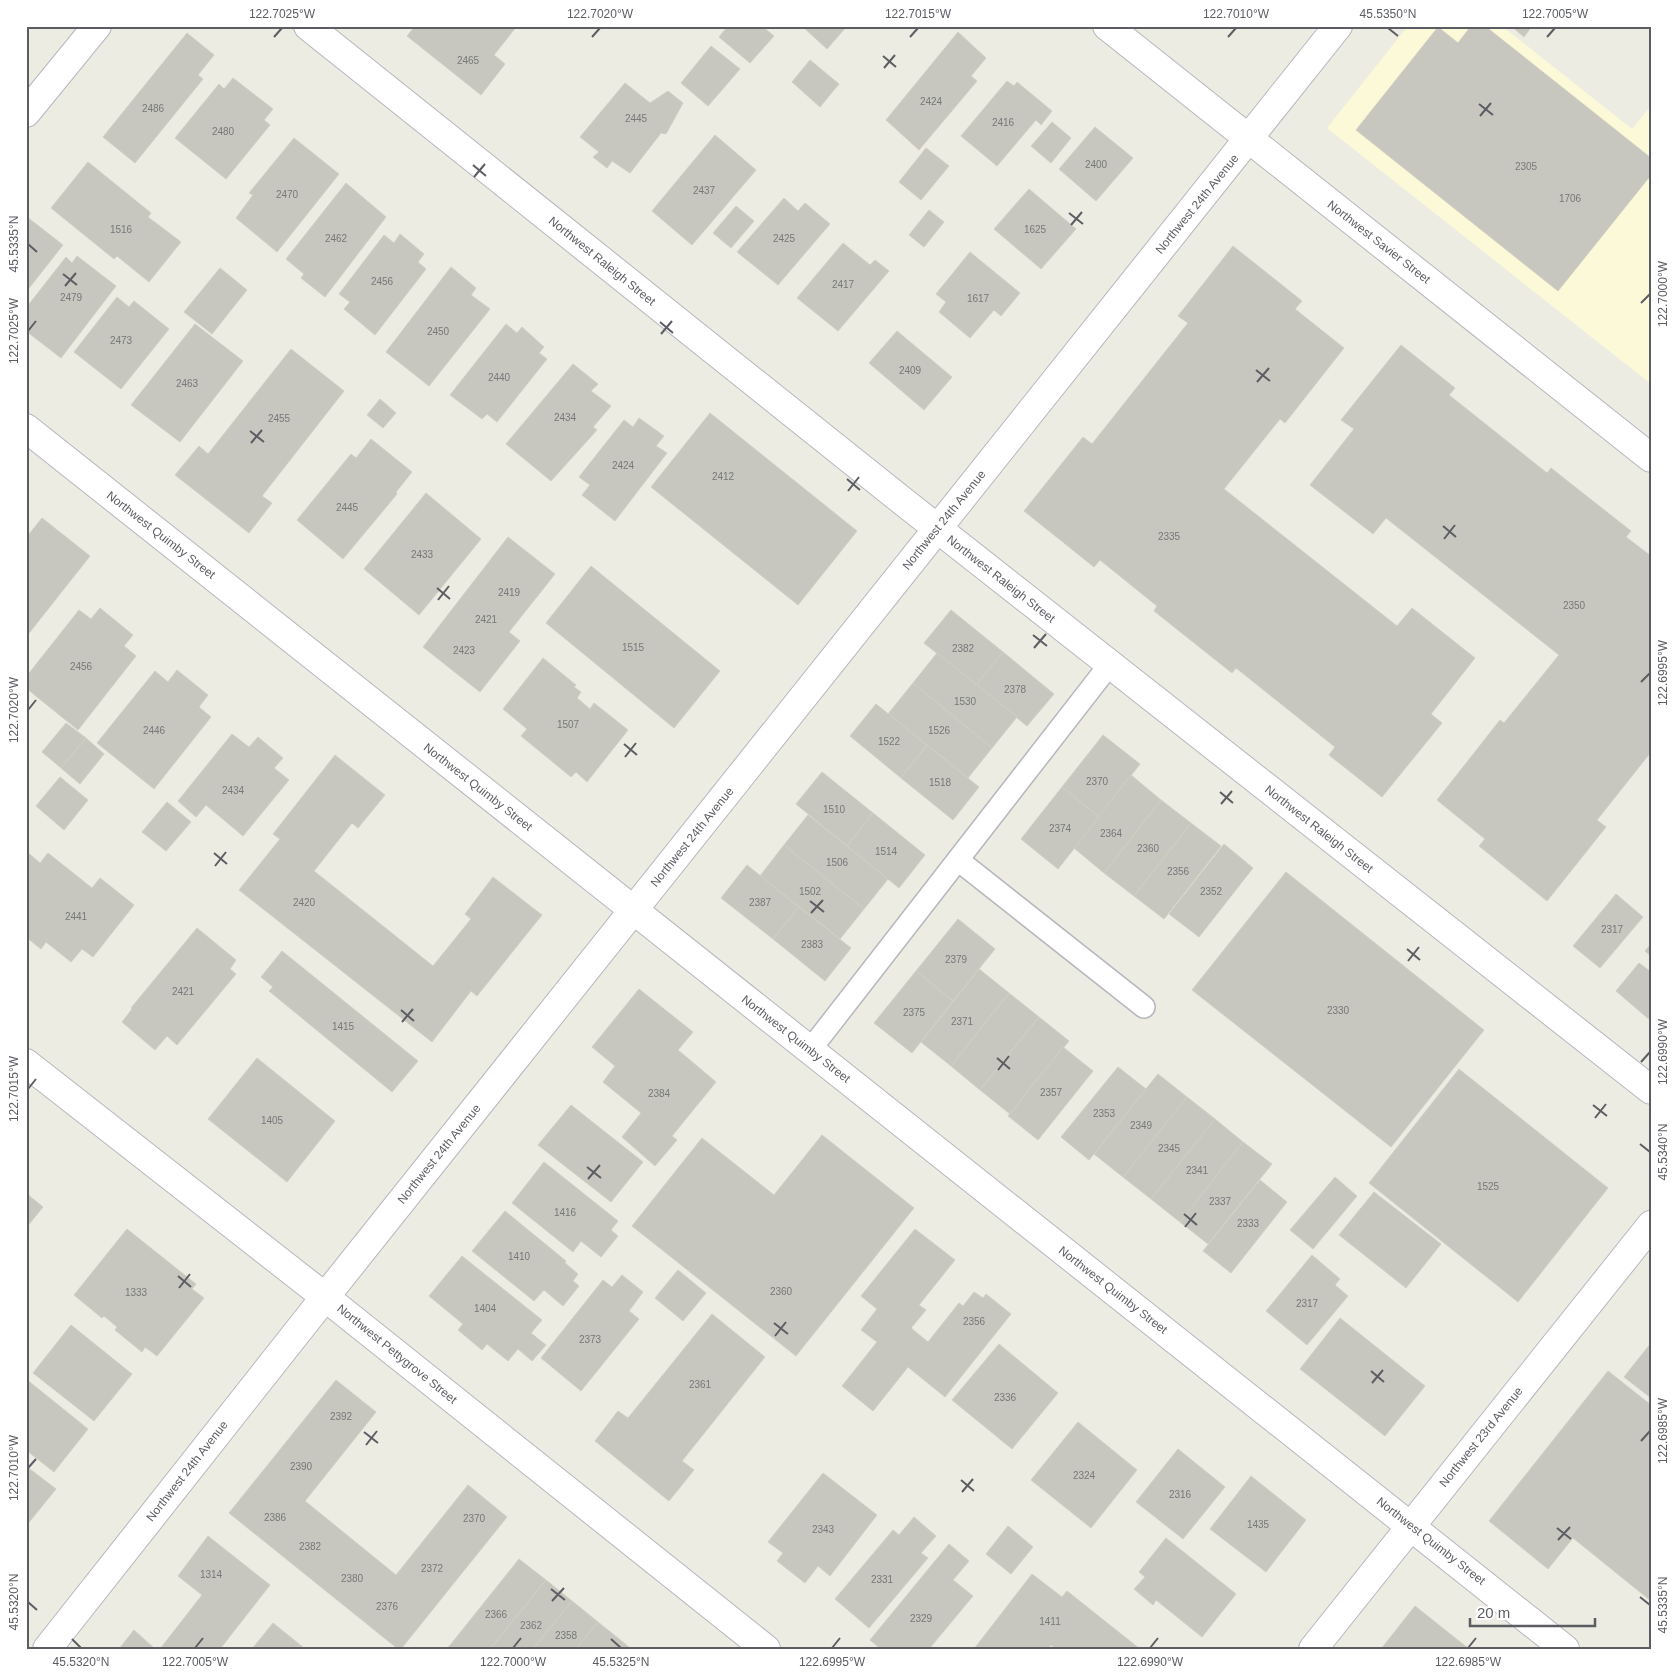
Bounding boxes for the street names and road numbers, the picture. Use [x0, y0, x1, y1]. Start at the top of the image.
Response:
street label: Northwest 24th Avenue [1153, 151, 1242, 257]
street label: Northwest Savier Street [1325, 197, 1434, 287]
street label: Northwest Raleigh Street [546, 214, 659, 309]
street label: Northwest 24th Avenue [900, 467, 989, 573]
street label: Northwest Quimby Street [104, 488, 219, 582]
street label: Northwest Raleigh Street [944, 532, 1058, 626]
street label: Northwest Quimby Street [421, 740, 536, 834]
street label: Northwest Raleigh Street [1262, 782, 1376, 876]
street label: Northwest 24th Avenue [648, 784, 737, 890]
street label: Northwest Quimby Street [739, 992, 854, 1086]
street label: Northwest 24th Avenue [395, 1101, 484, 1207]
street label: Northwest Quimby Street [1056, 1243, 1171, 1337]
street label: Northwest Pettygrove Street [334, 1301, 460, 1407]
street label: Northwest 23rd Avenue [1436, 1384, 1526, 1490]
street label: Northwest 24th Avenue [143, 1418, 231, 1524]
street label: Northwest Quimby Street [1374, 1494, 1489, 1588]

